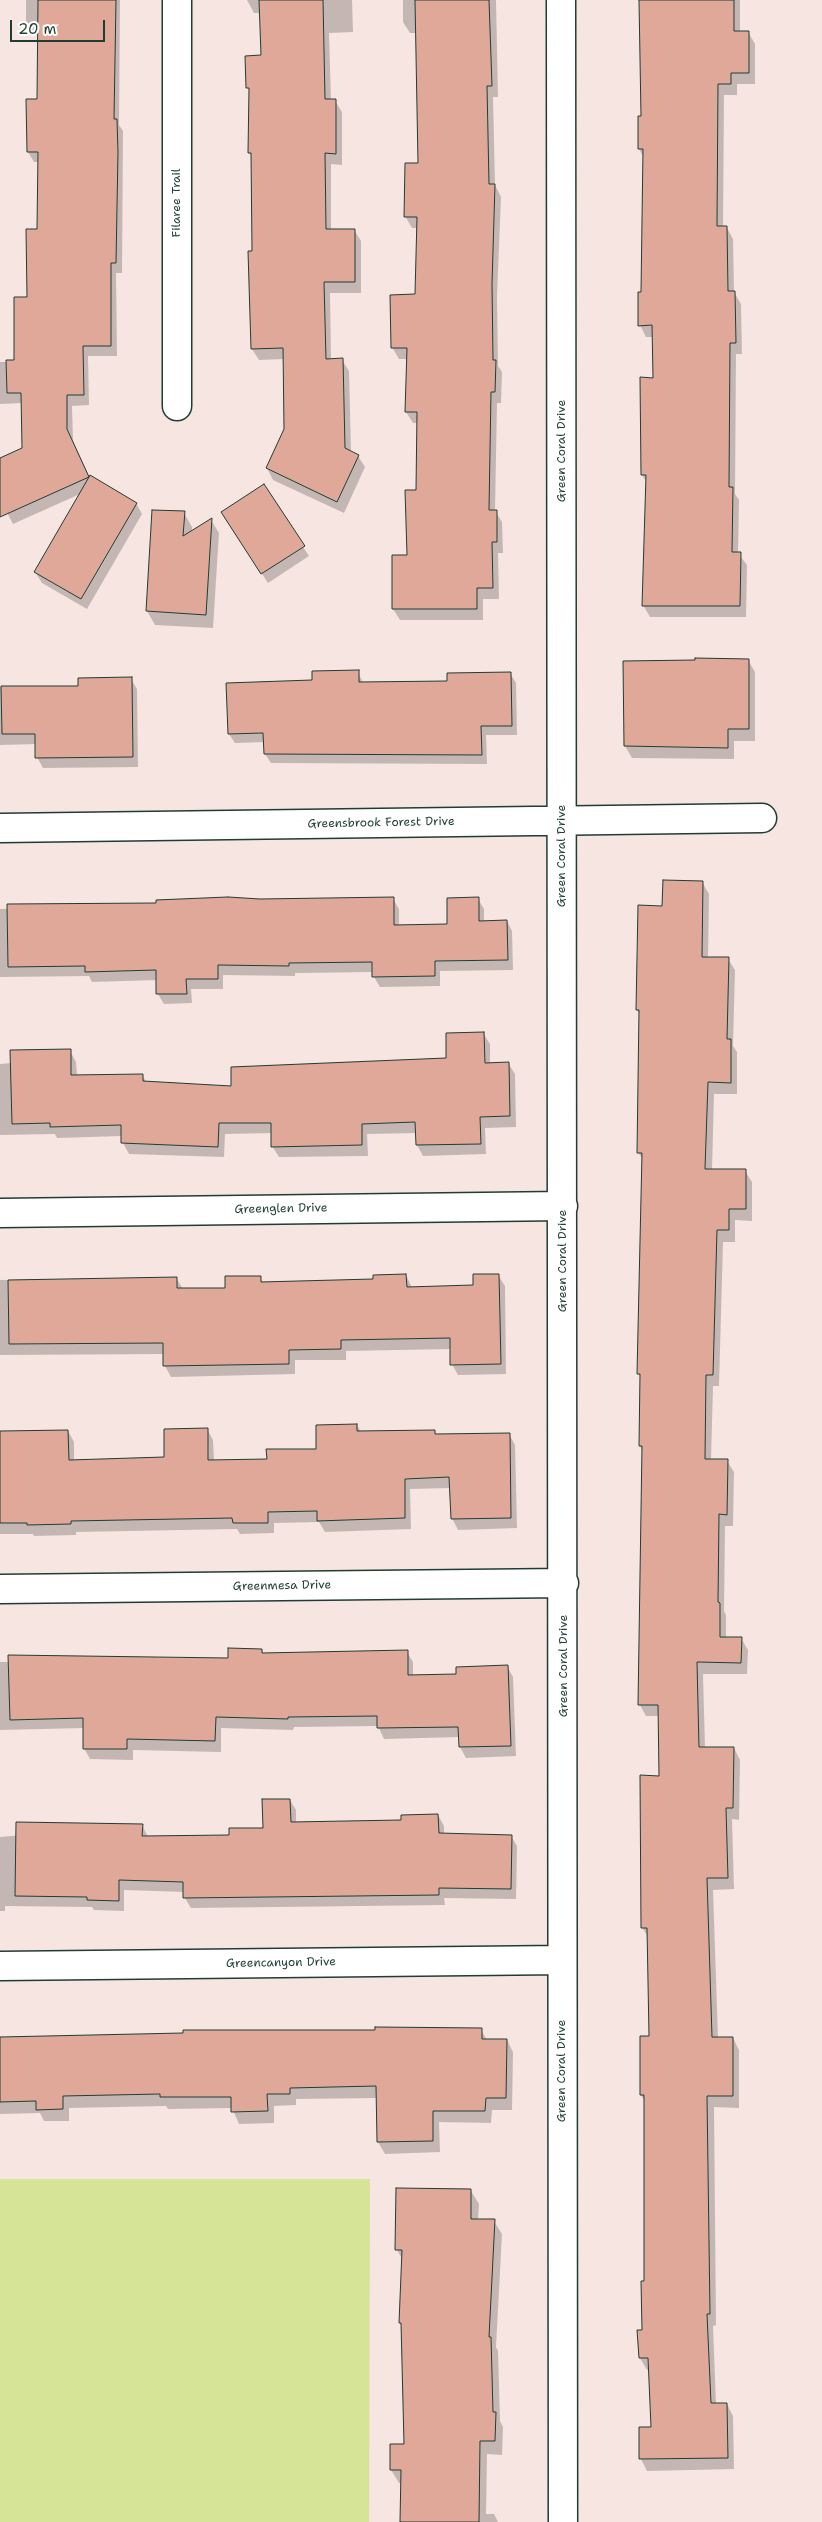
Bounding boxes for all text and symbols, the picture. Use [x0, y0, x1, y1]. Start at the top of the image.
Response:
scale bar [12, 10, 108, 42]
text: 20 m [18, 19, 57, 39]
street label: Filaree Trail [170, 169, 184, 237]
street label: Green Coral Drive [555, 400, 569, 502]
street label: Green Coral Drive [555, 805, 569, 907]
street label: Greensbrook Forest Drive [307, 815, 455, 831]
street label: Greenglen Drive [234, 1201, 328, 1217]
street label: Green Coral Drive [556, 1210, 570, 1312]
street label: Greenmesa Drive [233, 1578, 331, 1594]
street label: Green Coral Drive [557, 1615, 571, 1717]
street label: Greencanyon Drive [226, 1955, 336, 1971]
street label: Green Coral Drive [555, 2020, 569, 2122]

